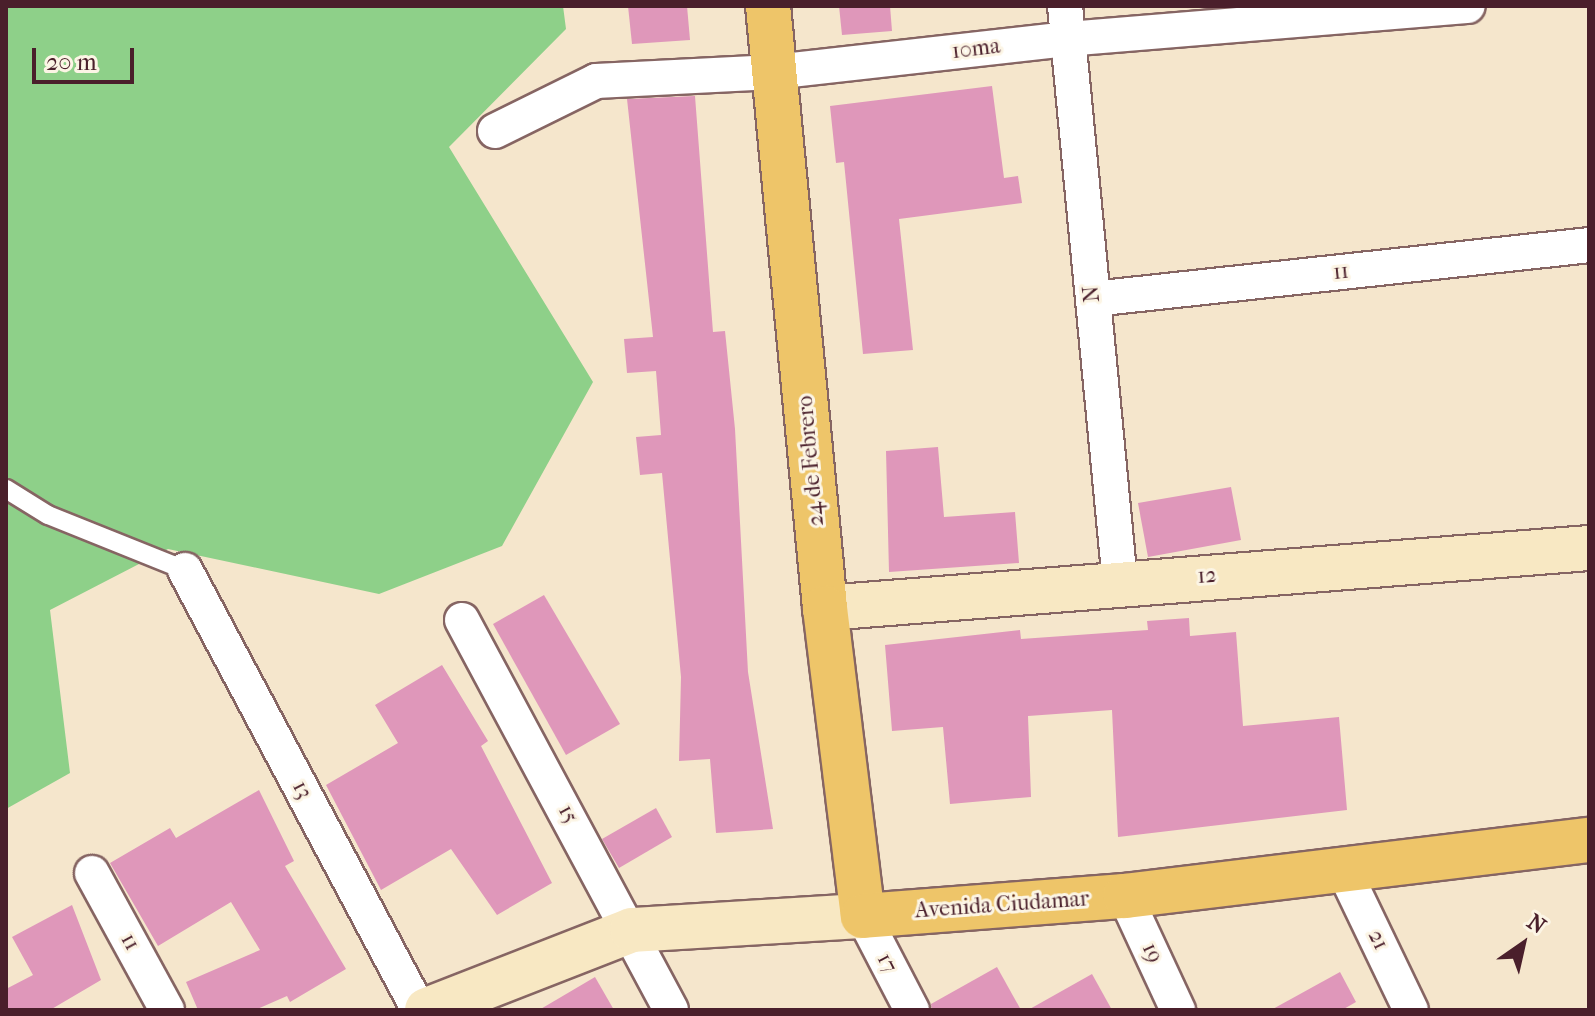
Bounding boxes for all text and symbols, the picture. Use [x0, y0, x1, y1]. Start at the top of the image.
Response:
scale bar [36, 32, 138, 82]
street label: 10ma [950, 33, 1002, 65]
text: 20 m [46, 48, 97, 76]
street label: 11 [1332, 258, 1350, 286]
street label: N [1078, 284, 1106, 304]
street label: 24 de Febrero [792, 395, 830, 527]
street label: 12 [1197, 562, 1217, 590]
street label: 13 [286, 776, 318, 804]
street label: 15 [552, 800, 584, 828]
street label: Avenida Ciudamar [914, 886, 1090, 924]
north arrow [1483, 904, 1563, 984]
text: N [1522, 909, 1551, 940]
street label: 21 [1362, 926, 1394, 954]
street label: 11 [115, 929, 145, 955]
street label: 19 [1136, 939, 1168, 967]
street label: 17 [871, 949, 903, 977]

